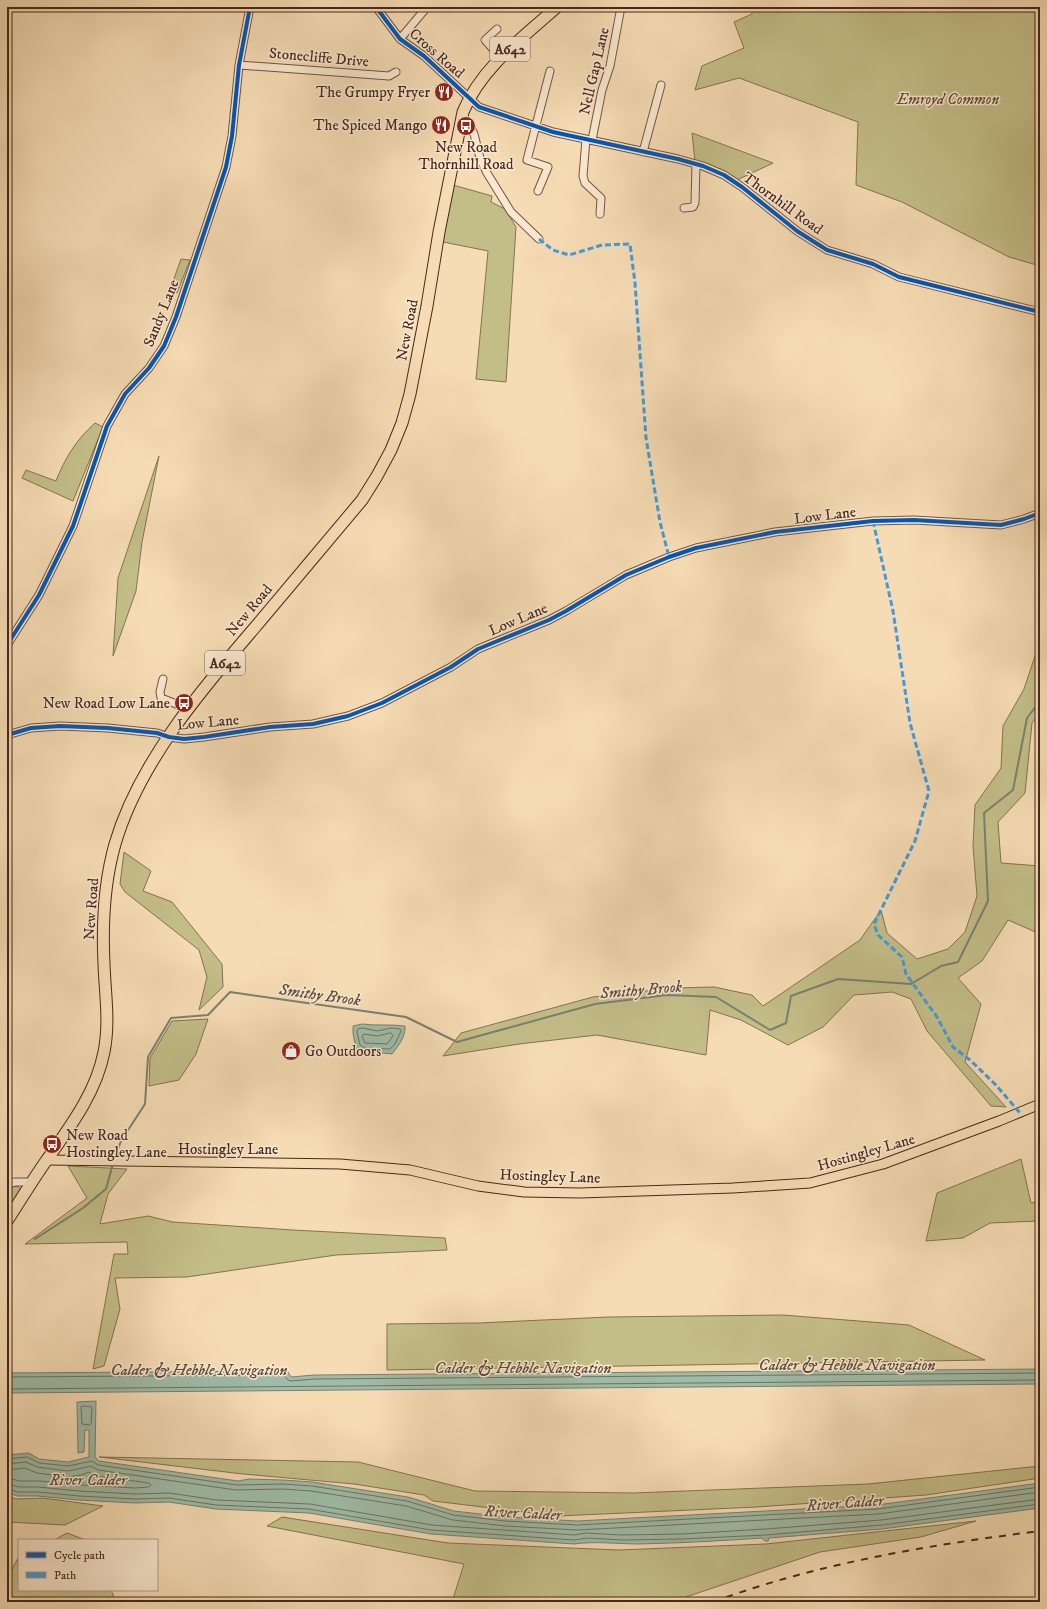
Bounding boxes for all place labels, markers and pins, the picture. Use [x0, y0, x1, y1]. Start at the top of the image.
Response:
restaurant icon: The Grumpy Fryer [433, 81, 455, 103]
place label: The Grumpy Fryer [316, 83, 430, 102]
restaurant icon: The Spiced Mango [430, 114, 452, 136]
bus stop icon: New Road Thornhill Road [455, 115, 477, 137]
place label: The Spiced Mango [313, 116, 427, 135]
place label: New Road Thornhill Road [419, 138, 514, 174]
bus stop icon: New Road Low Lane [173, 692, 195, 714]
place label: New Road Low Lane [43, 694, 170, 713]
shop icon: Go Outdoors [280, 1040, 302, 1062]
place label: Go Outdoors [305, 1042, 381, 1061]
place label: New Road Hostingley Lane [66, 1126, 167, 1162]
bus stop icon: New Road Hostingley Lane [41, 1133, 63, 1155]

